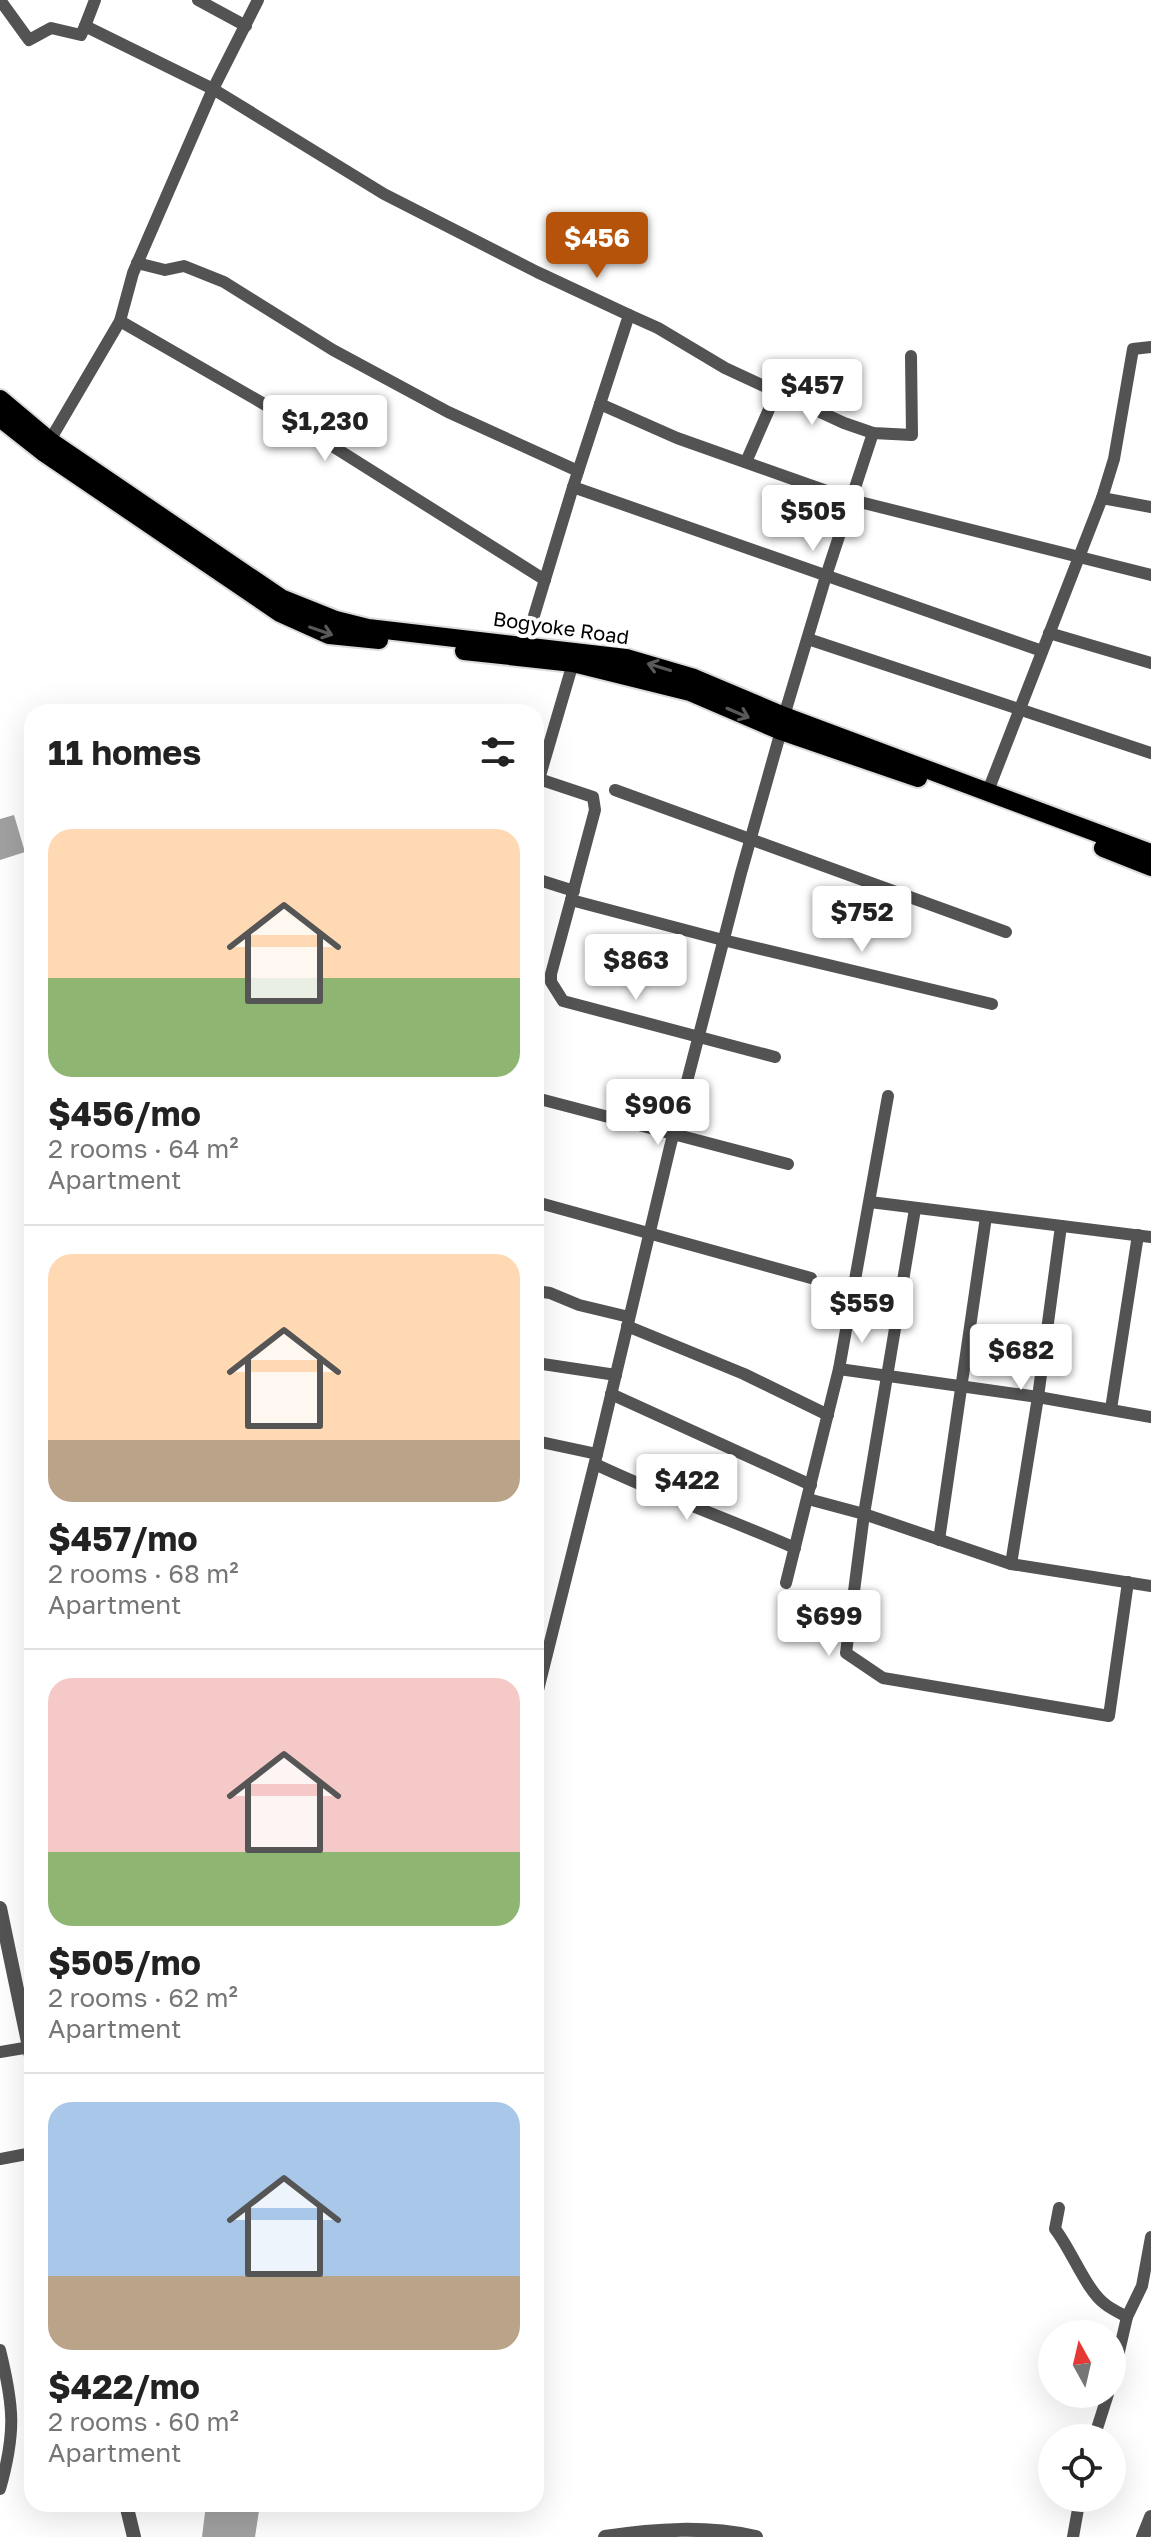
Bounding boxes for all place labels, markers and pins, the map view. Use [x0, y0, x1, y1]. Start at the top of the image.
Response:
pin: $456 [550, 212, 644, 280]
pin: $457 [765, 359, 859, 427]
pin: $1,230 [260, 395, 390, 463]
pin: $505 [766, 485, 860, 553]
pin: $752 [815, 886, 909, 954]
pin: $863 [589, 934, 683, 1002]
pin: $906 [611, 1079, 705, 1147]
pin: $559 [815, 1277, 909, 1345]
pin: $682 [974, 1324, 1068, 1392]
pin: $422 [640, 1454, 734, 1522]
pin: $699 [782, 1590, 876, 1658]

